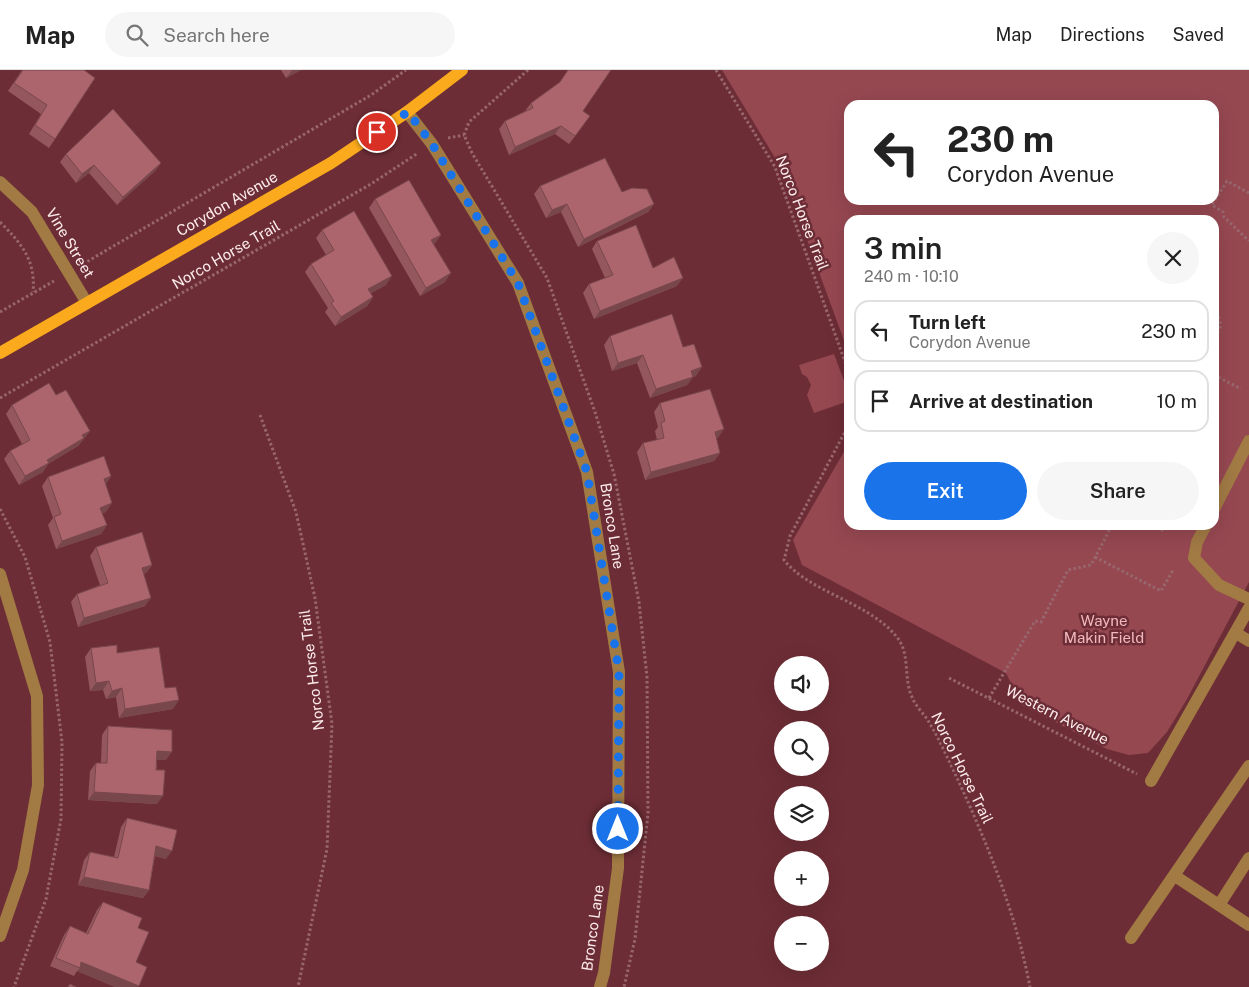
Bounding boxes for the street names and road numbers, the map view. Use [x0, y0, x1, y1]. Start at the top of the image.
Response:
street label: Norco Horse Trail [773, 153, 832, 273]
street label: Corydon Avenue [173, 168, 280, 239]
street label: Vine Street [43, 205, 98, 281]
street label: Norco Horse Trail [169, 217, 283, 292]
street label: Bronco Lane [597, 482, 628, 570]
street label: Norco Horse Trail [296, 609, 327, 731]
street label: Western Avenue [1003, 681, 1112, 748]
street label: Norco Horse Trail [928, 709, 997, 826]
street label: Bronco Lane [578, 884, 607, 972]

